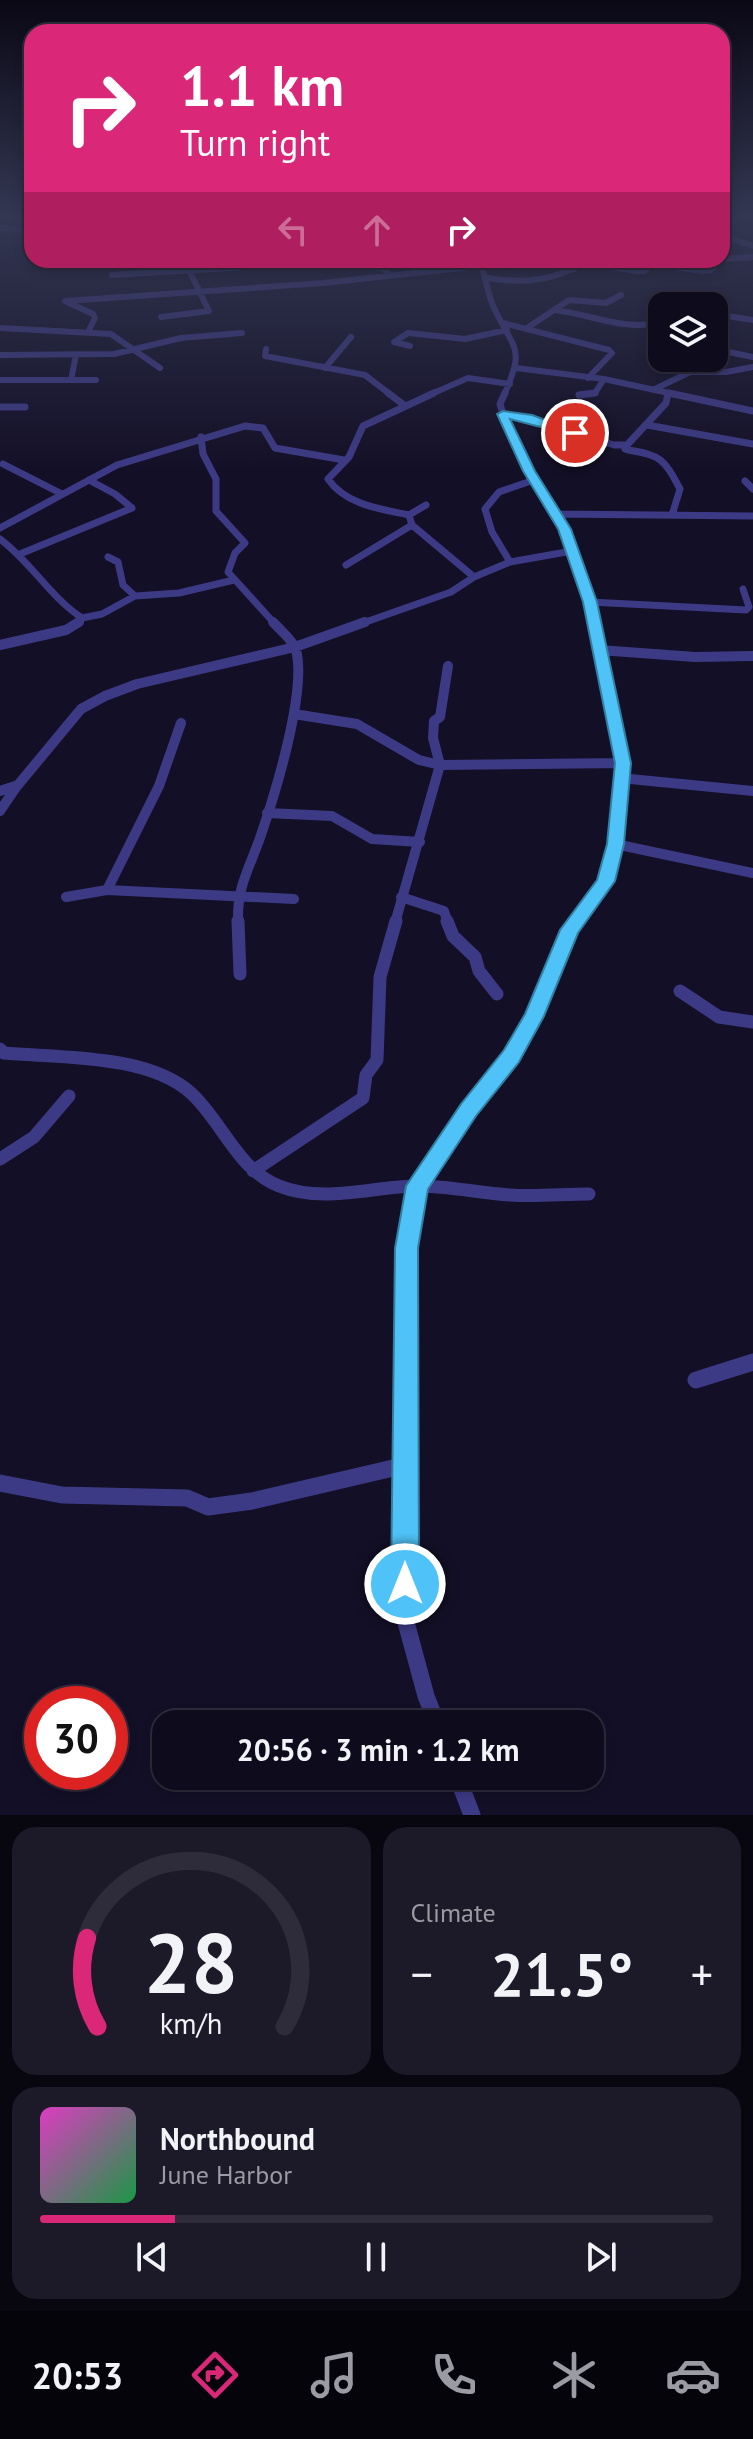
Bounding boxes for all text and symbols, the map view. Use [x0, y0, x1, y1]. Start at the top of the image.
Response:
text: 1.1 km [180, 49, 344, 121]
icon: right [48, 56, 152, 160]
text: Turn right [180, 119, 330, 166]
icon: left [271, 208, 315, 252]
icon: ahead [355, 208, 399, 252]
icon: right [439, 208, 483, 252]
map controls [648, 292, 728, 372]
button: layers [648, 292, 728, 372]
pin [541, 399, 609, 467]
icon: arrive [553, 411, 597, 455]
position arrow [363, 1542, 447, 1626]
speed limit sign: 30 [24, 1686, 128, 1790]
text: 20:56 · 3 min · 1.2 km [237, 1730, 519, 1769]
text: Climate [411, 1896, 496, 1929]
text: 28 [144, 1908, 238, 2016]
text: 21.5° [490, 1935, 633, 2013]
text: − [411, 1945, 433, 2002]
text: + [691, 1945, 713, 2002]
text: km/h [160, 2005, 223, 2042]
text: Northbound [160, 2119, 315, 2158]
text: June Harbor [160, 2158, 292, 2191]
icon: previous [130, 2235, 174, 2279]
icon: pause [354, 2235, 398, 2279]
icon: next [579, 2235, 623, 2279]
icon: directions [187, 2347, 243, 2403]
icon: music [306, 2347, 362, 2403]
icon: phone [426, 2347, 482, 2403]
icon: climate [546, 2347, 602, 2403]
icon: car [665, 2347, 721, 2403]
text: 20:53 [32, 2352, 123, 2399]

